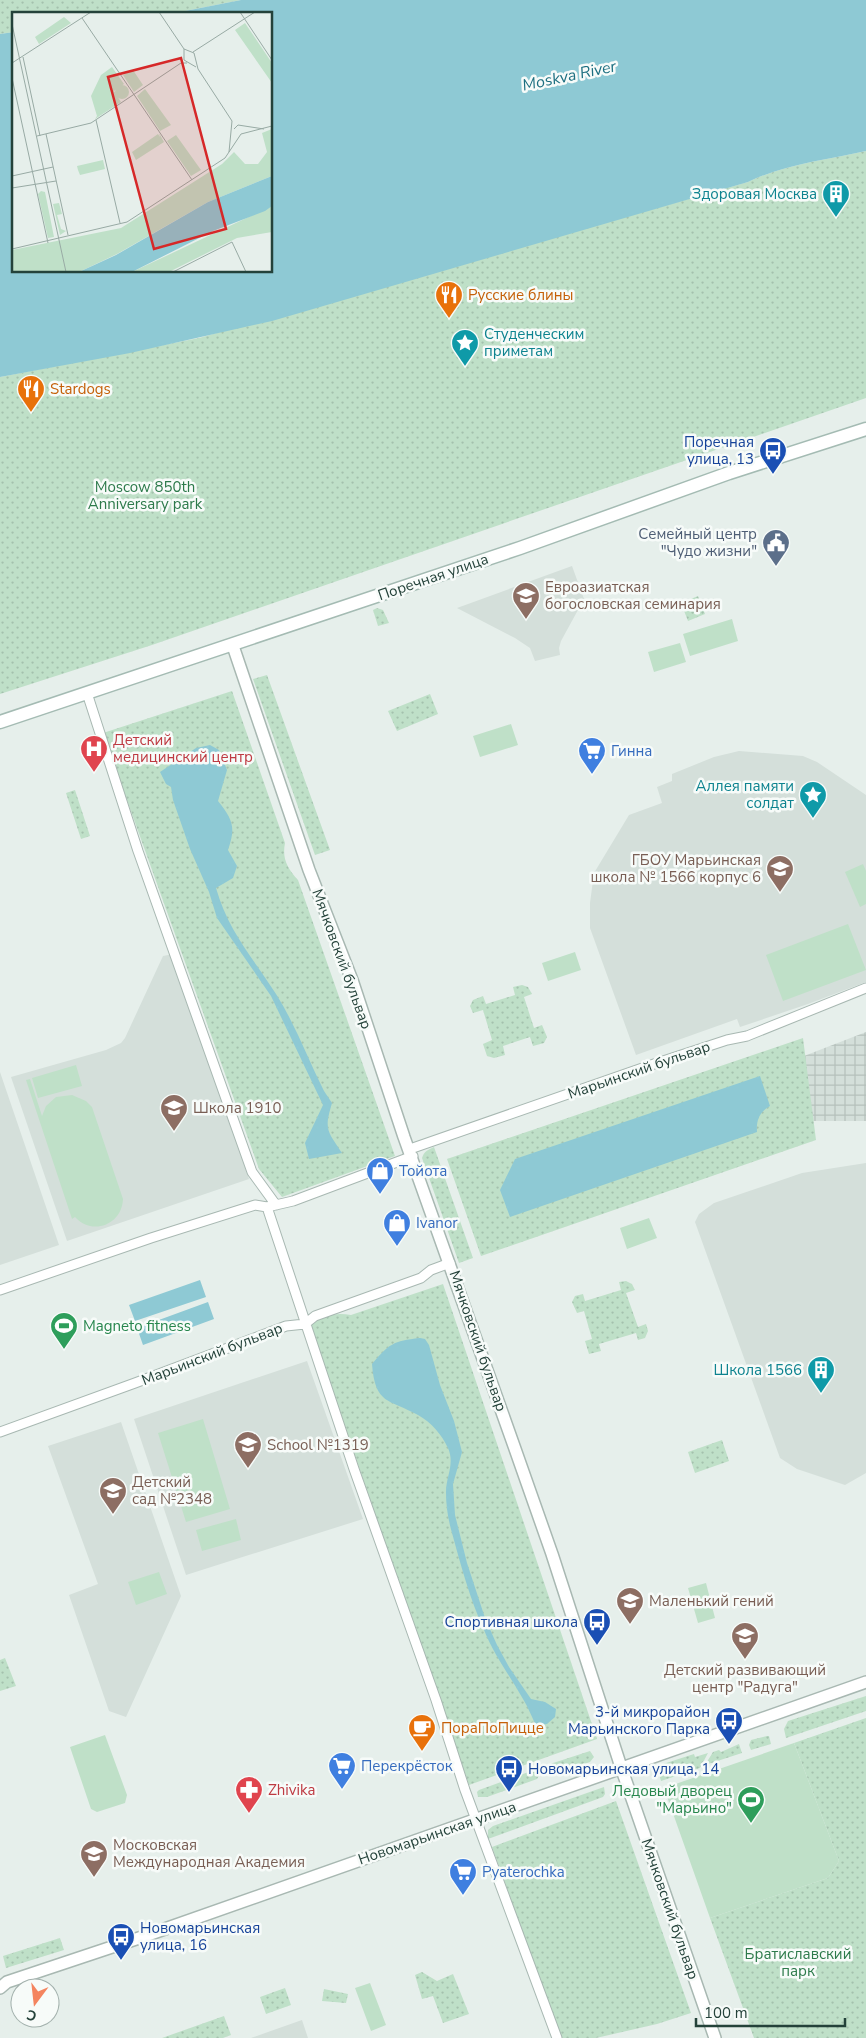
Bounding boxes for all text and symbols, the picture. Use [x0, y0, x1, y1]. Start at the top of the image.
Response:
inset map [12, 12, 272, 272]
water label: Moskva River [520, 55, 619, 97]
building icon: Здоровая Москва [821, 179, 851, 218]
place label: Здоровая Москва [692, 184, 817, 204]
restaurant icon: Русские блины [434, 280, 464, 319]
place label: Русские блины [468, 285, 574, 305]
place label: Студенческим приметам [484, 324, 584, 361]
place icon: Студенческим приметам [450, 328, 480, 367]
restaurant icon: Stardogs [16, 374, 46, 413]
place label: Stardogs [50, 379, 111, 399]
place label: Поречная улица, 13 [684, 432, 754, 469]
bus stop icon: Поречная улица, 13 [758, 436, 788, 475]
park label: Moscow 850th Anniversary park [88, 477, 203, 514]
place label: Семейный центр "Чудо жизни" [638, 524, 757, 561]
public building icon: Семейный центр "Чудо жизни" [761, 528, 791, 567]
street label: Поречная улица [375, 549, 491, 605]
place label: Евроазиатская богословская семинария [545, 577, 721, 614]
school or university icon: Евроазиатская богословская семинария [511, 581, 541, 620]
place label: Детский медицинский центр [113, 730, 253, 767]
hospital icon: Детский медицинский центр [79, 734, 109, 773]
supermarket icon: Гинна [577, 736, 607, 775]
place label: Гинна [611, 741, 652, 761]
place label: Аллея памяти солдат [696, 776, 794, 813]
place icon: Аллея памяти солдат [798, 780, 828, 819]
place label: ГБОУ Марьинская школа № 1566 корпус 6 [591, 850, 761, 887]
school or university icon: ГБОУ Марьинская школа № 1566 корпус 6 [765, 854, 795, 893]
street label: Мячковский бульвар [307, 886, 377, 1032]
street label: Марьинский бульвар [565, 1036, 713, 1104]
school or university icon: Школа 1910 [159, 1093, 189, 1132]
place label: Школа 1910 [193, 1098, 282, 1118]
shop icon: Тойота [365, 1156, 395, 1195]
place label: Тойота [399, 1161, 447, 1181]
shop icon: Ivanor [382, 1208, 412, 1247]
place label: Ivanor [416, 1213, 458, 1233]
street label: Мячковский бульвар [444, 1268, 512, 1414]
sports icon: Magneto fitness [49, 1311, 79, 1350]
place label: Magneto fitness [83, 1316, 191, 1336]
street label: Марьинский бульвар [139, 1318, 285, 1390]
building icon: Школа 1566 [806, 1355, 836, 1394]
place label: Школа 1566 [713, 1360, 802, 1380]
school or university icon: School №1319 [233, 1430, 263, 1469]
place label: School №1319 [267, 1435, 369, 1455]
place label: Детский сад №2348 [132, 1472, 212, 1509]
school or university icon: Детский сад №2348 [98, 1476, 128, 1515]
school or university icon: Маленький гений [615, 1586, 645, 1625]
place label: Маленький гений [649, 1591, 774, 1611]
bus stop icon: Спортивная школа [582, 1607, 612, 1646]
place label: Спортивная школа [444, 1612, 578, 1632]
school or university icon: Детский развивающий центр "Радуга" [730, 1621, 760, 1660]
place label: Детский развивающий центр "Радуга" [664, 1660, 826, 1697]
place label: 3-й микрорайон Марьинского Парка [568, 1702, 710, 1739]
bus stop icon: 3-й микрорайон Марьинского Парка [714, 1706, 744, 1745]
cafe icon: ПораПоПицце [407, 1713, 437, 1752]
place label: ПораПоПицце [441, 1718, 544, 1738]
supermarket icon: Перекрёсток [327, 1751, 357, 1790]
bus stop icon: Новомарьинская улица, 14 [494, 1754, 524, 1793]
place label: Перекрёсток [361, 1756, 453, 1776]
place label: Новомарьинская улица, 14 [528, 1759, 719, 1779]
pharmacy icon: Zhivika [234, 1775, 264, 1814]
place label: Zhivika [268, 1780, 315, 1800]
place label: Ледовый дворец "Марьино" [612, 1781, 732, 1818]
sports icon: Ледовый дворец "Марьино" [736, 1785, 766, 1824]
street label: Новомарьинская улица [355, 1797, 519, 1869]
place label: Московская Международная Академия [113, 1835, 305, 1872]
street label: Мячковский бульвар [636, 1836, 704, 1982]
school or university icon: Московская Международная Академия [79, 1839, 109, 1878]
supermarket icon: Pyaterochka [448, 1857, 478, 1896]
place label: Pyaterochka [482, 1862, 565, 1882]
place label: Новомарьинская улица, 16 [140, 1918, 260, 1955]
bus stop icon: Новомарьинская улица, 16 [106, 1922, 136, 1961]
park label: Братиславский парк [745, 1944, 851, 1981]
north arrow [10, 1978, 60, 2028]
scale bar [696, 1996, 845, 2028]
text: 100 m [704, 2003, 748, 2023]
text: С [24, 2005, 39, 2025]

